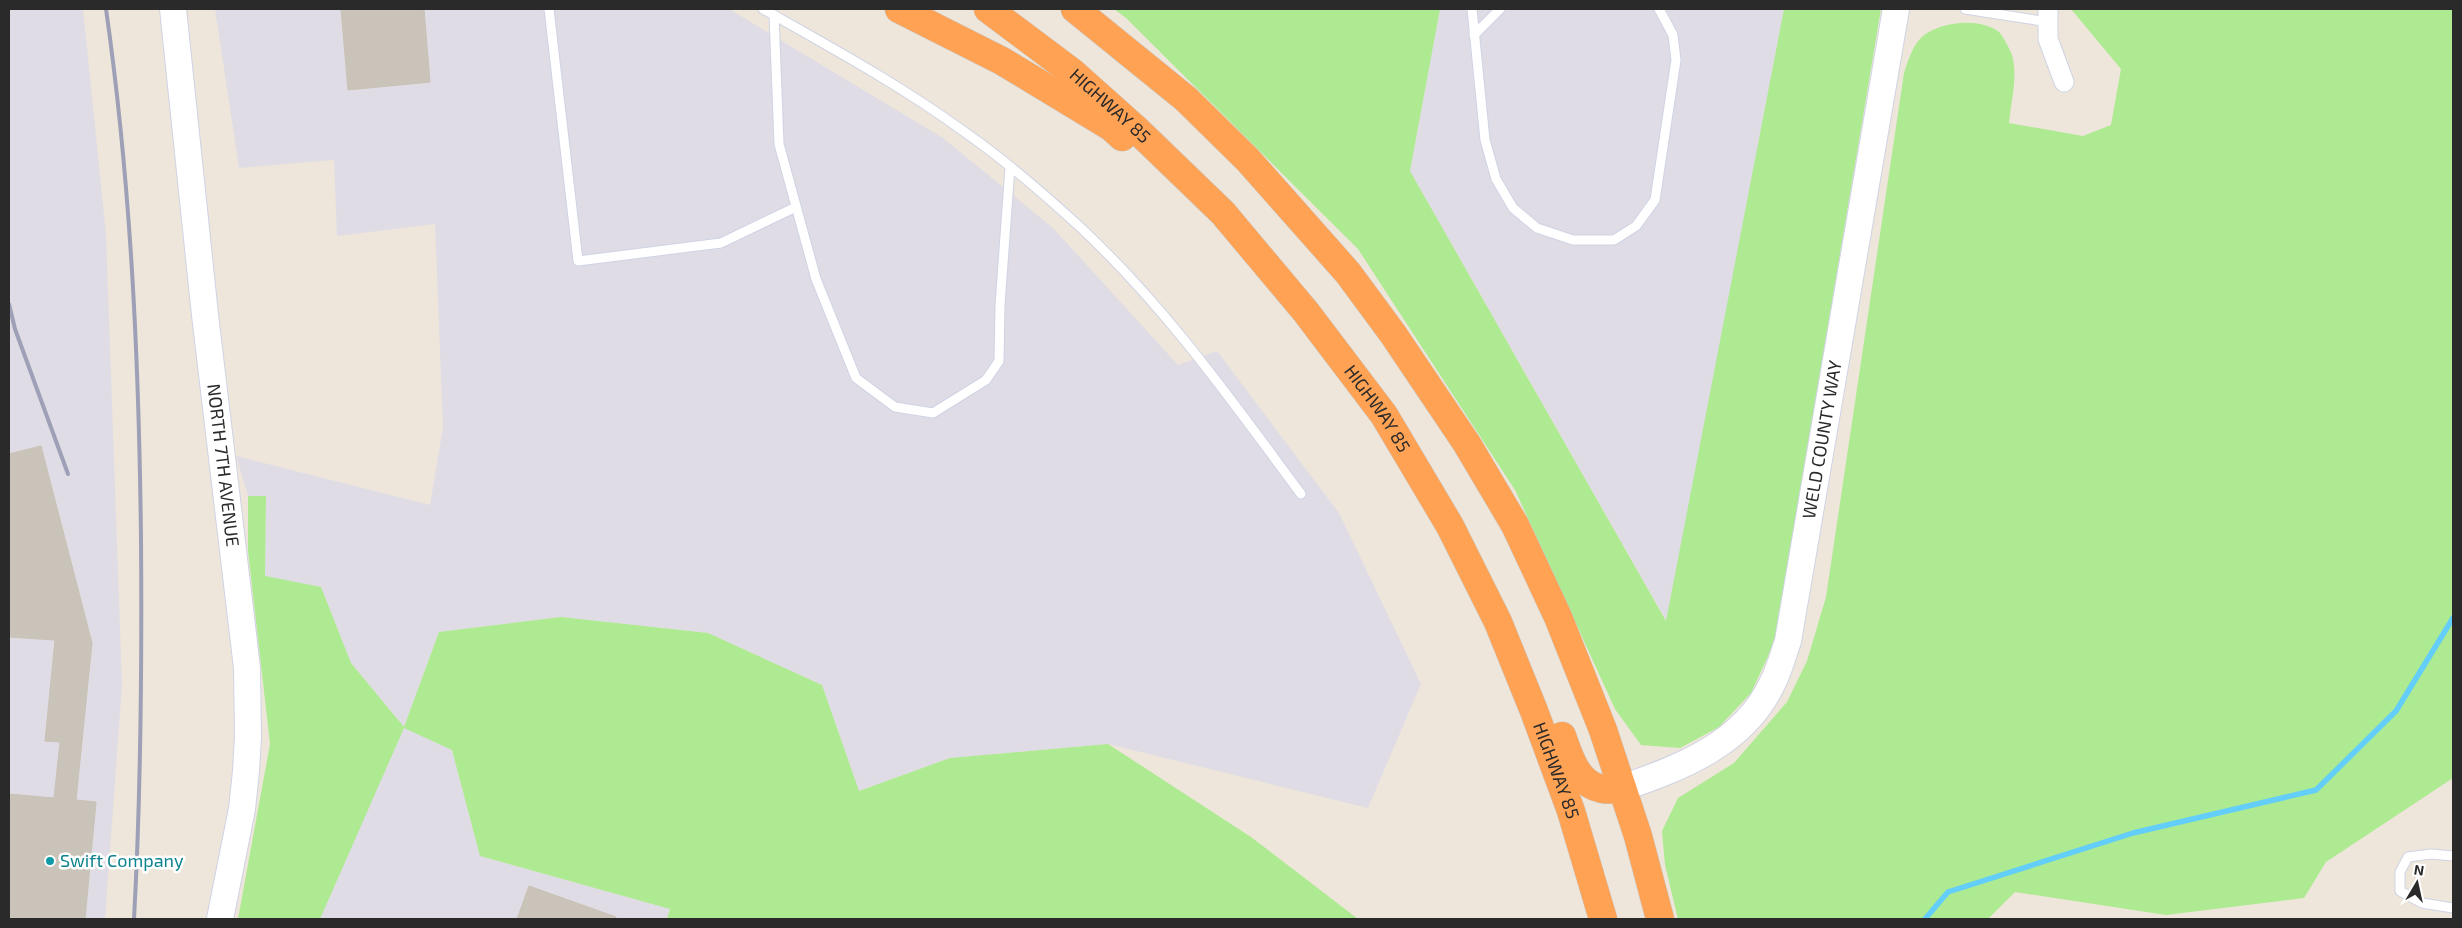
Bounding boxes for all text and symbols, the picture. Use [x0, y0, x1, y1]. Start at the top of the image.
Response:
street label: HIGHWAY 85 [1066, 63, 1156, 147]
street label: WELD COUNTY WAY [1797, 358, 1846, 520]
street label: HIGHWAY 85 [1340, 360, 1416, 456]
street label: NORTH 7TH AVENUE [203, 382, 244, 548]
street label: HIGHWAY 85 [1529, 719, 1585, 821]
place label: Swift Company [60, 849, 184, 871]
marker: Swift Company [44, 855, 56, 867]
north arrow [2392, 858, 2442, 908]
text: N [2413, 860, 2425, 879]

